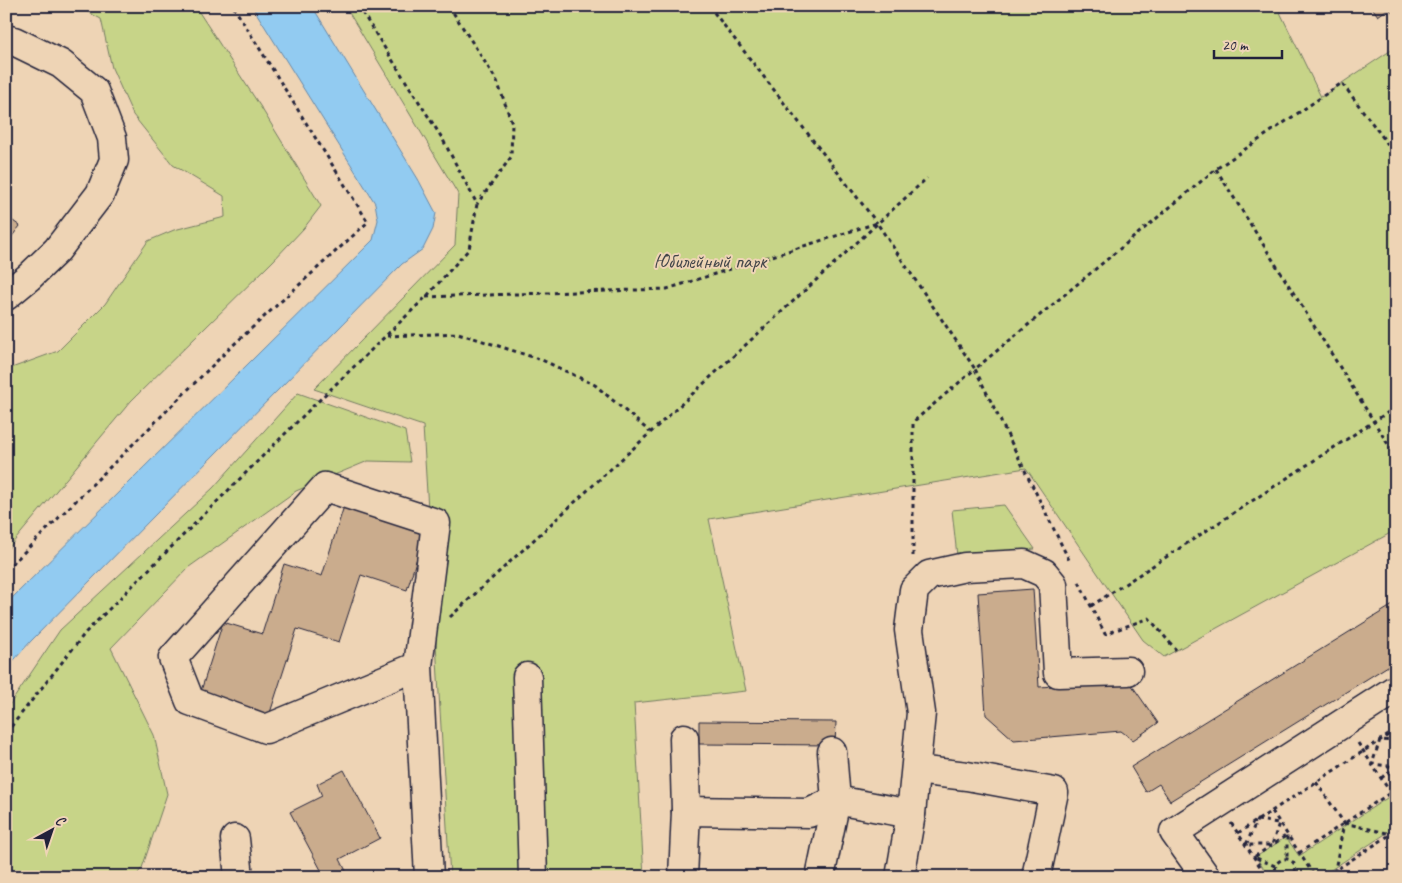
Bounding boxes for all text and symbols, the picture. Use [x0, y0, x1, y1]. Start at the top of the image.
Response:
scale bar [1214, 28, 1282, 60]
text: 20 m [1222, 36, 1249, 55]
park label: Юбилейный парк [654, 249, 768, 274]
north arrow [28, 806, 78, 856]
text: С [52, 812, 70, 831]

